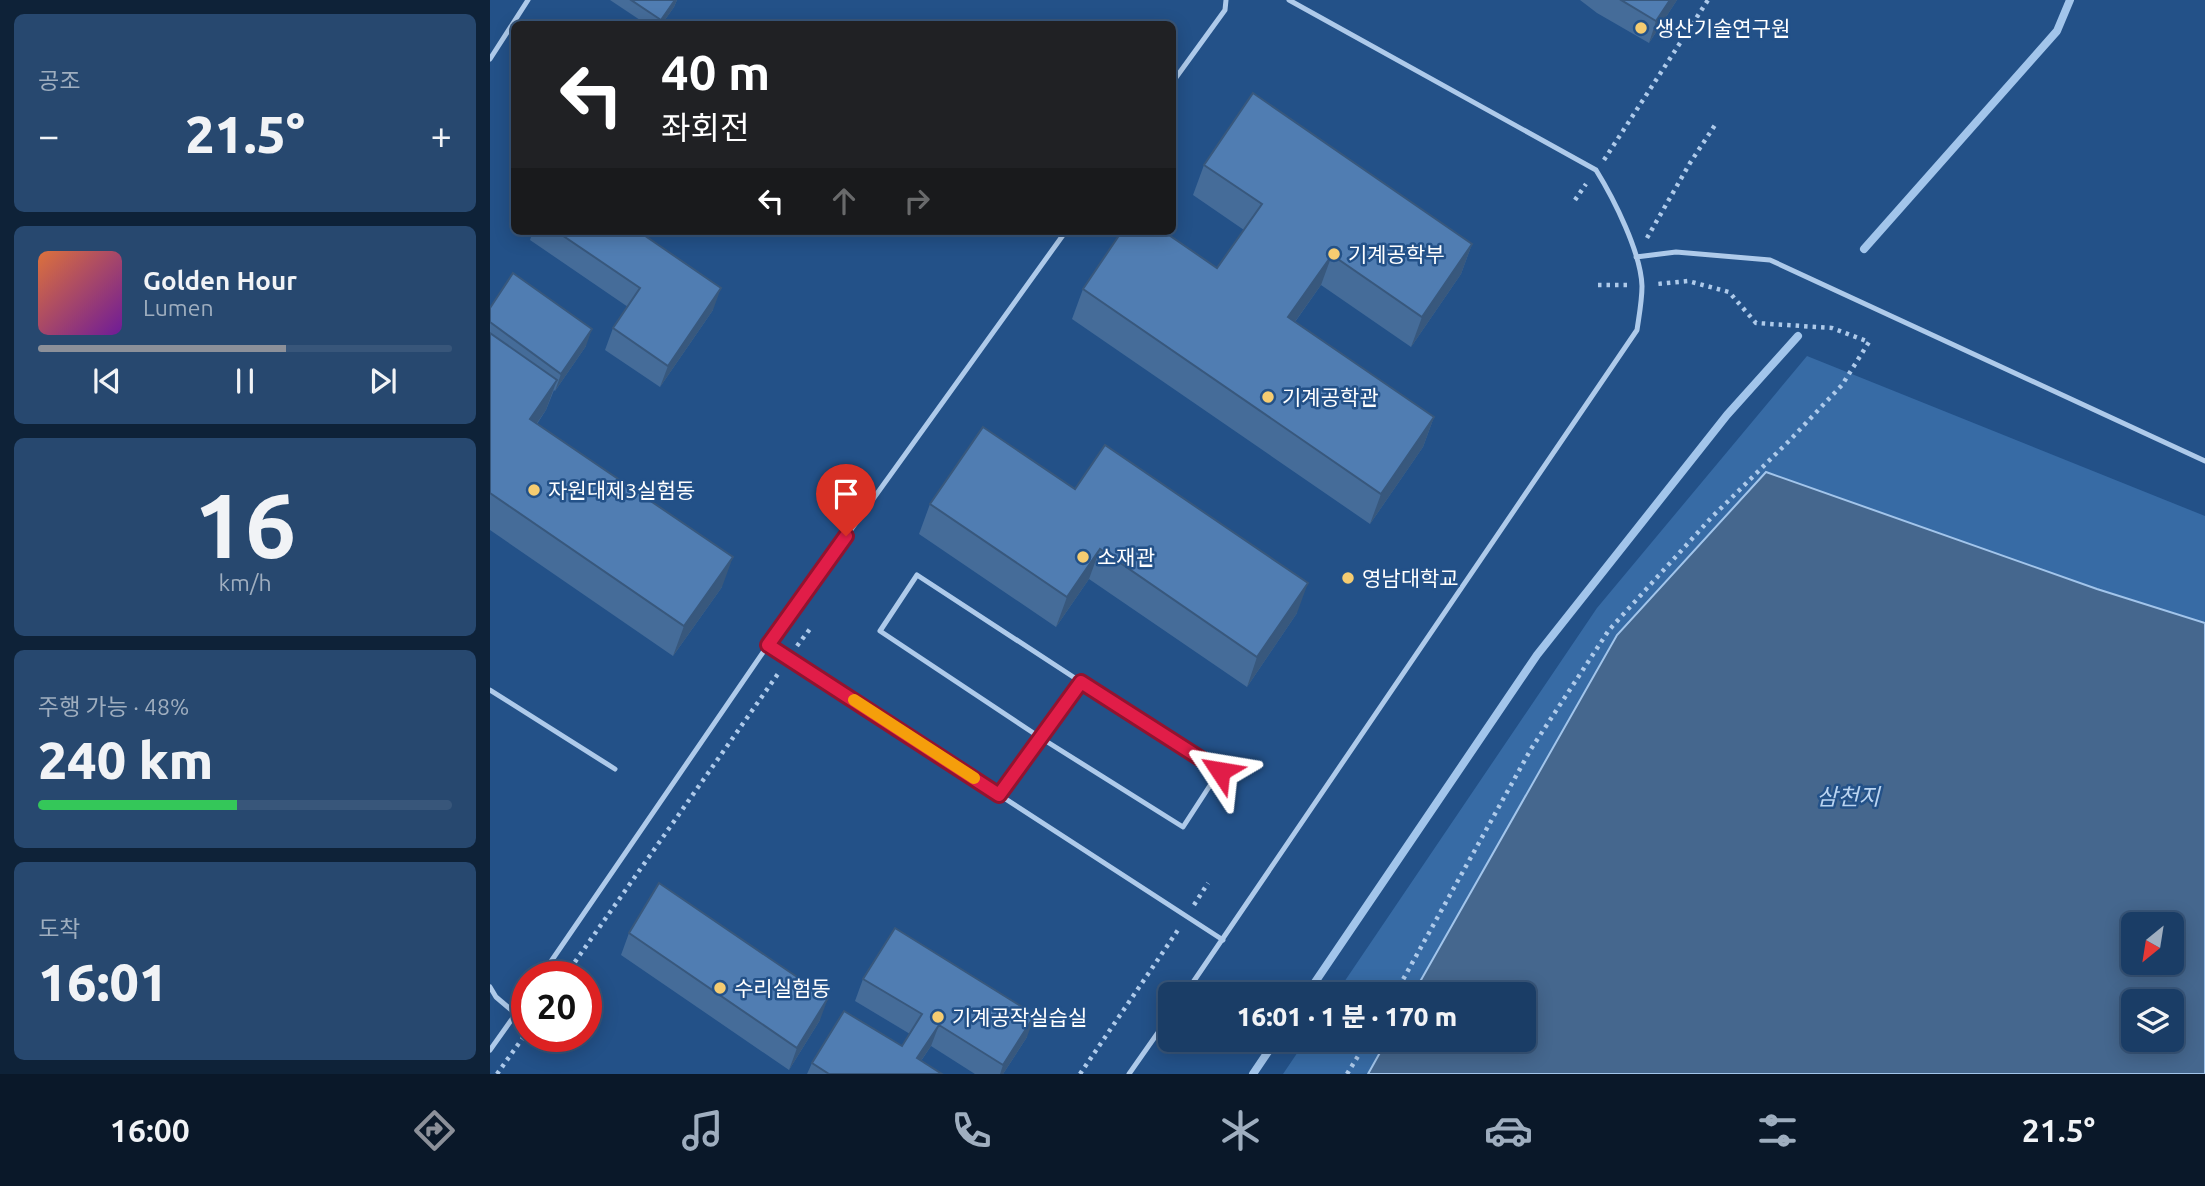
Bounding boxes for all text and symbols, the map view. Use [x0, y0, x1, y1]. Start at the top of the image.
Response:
place label: 생산기술연구원 [1655, 16, 1790, 40]
marker: 생산기술연구원 [1633, 20, 1649, 36]
text: 40 m [661, 44, 770, 99]
icon: left [546, 49, 637, 140]
text: 공조 [38, 68, 80, 93]
text: 21.5° [185, 105, 305, 163]
text: 좌회전 [661, 109, 749, 145]
text: − [38, 114, 59, 156]
text: + [431, 114, 452, 156]
icon: left [752, 182, 790, 220]
icon: ahead [825, 182, 863, 220]
icon: right [898, 182, 936, 220]
place label: 기계공학부 [1348, 242, 1445, 266]
marker: 기계공학부 [1326, 246, 1342, 262]
text: Golden Hour [143, 266, 297, 295]
text: Lumen [143, 295, 214, 320]
icon: previous [88, 362, 126, 400]
icon: pause [226, 362, 264, 400]
icon: next [364, 362, 402, 400]
place label: 기계공학관 [1282, 385, 1379, 409]
marker: 기계공학관 [1260, 389, 1276, 405]
pin [816, 464, 876, 536]
text: 16 [194, 473, 296, 575]
icon: arrive [827, 475, 865, 513]
place label: 자원대제3실험동 [548, 478, 695, 502]
marker: 자원대제3실험동 [526, 482, 542, 498]
place label: 소재관 [1097, 545, 1155, 569]
marker: 소재관 [1075, 549, 1091, 565]
place label: 영남대학교 [1362, 566, 1459, 590]
text: km/h [218, 570, 272, 595]
marker: 영남대학교 [1340, 570, 1356, 586]
text: 주행 가능 · 48% [38, 694, 189, 719]
text: 240 km [38, 731, 213, 789]
position arrow [1183, 734, 1257, 808]
water label: 삼천지 [1816, 784, 1882, 809]
north arrow [2121, 912, 2184, 975]
map controls [2121, 912, 2184, 1052]
text: 도착 [38, 916, 80, 941]
text: 16:01 [38, 953, 168, 1011]
speed limit sign: 20 [511, 961, 602, 1052]
place label: 수리실험동 [734, 976, 831, 1000]
marker: 수리실험동 [712, 980, 728, 996]
button: layers [2121, 989, 2184, 1052]
text: 16:01 · 1 분 · 170 m [1237, 1002, 1457, 1031]
place label: 기계공작실습실 [952, 1005, 1087, 1029]
marker: 기계공작실습실 [930, 1009, 946, 1025]
icon: directions [410, 1106, 459, 1155]
icon: music [678, 1106, 727, 1155]
icon: phone [947, 1106, 996, 1155]
icon: climate [1216, 1106, 1265, 1155]
icon: car [1484, 1106, 1533, 1155]
icon: filters [1753, 1106, 1802, 1155]
text: 16:00 [110, 1112, 190, 1148]
text: 21.5° [2022, 1112, 2095, 1148]

